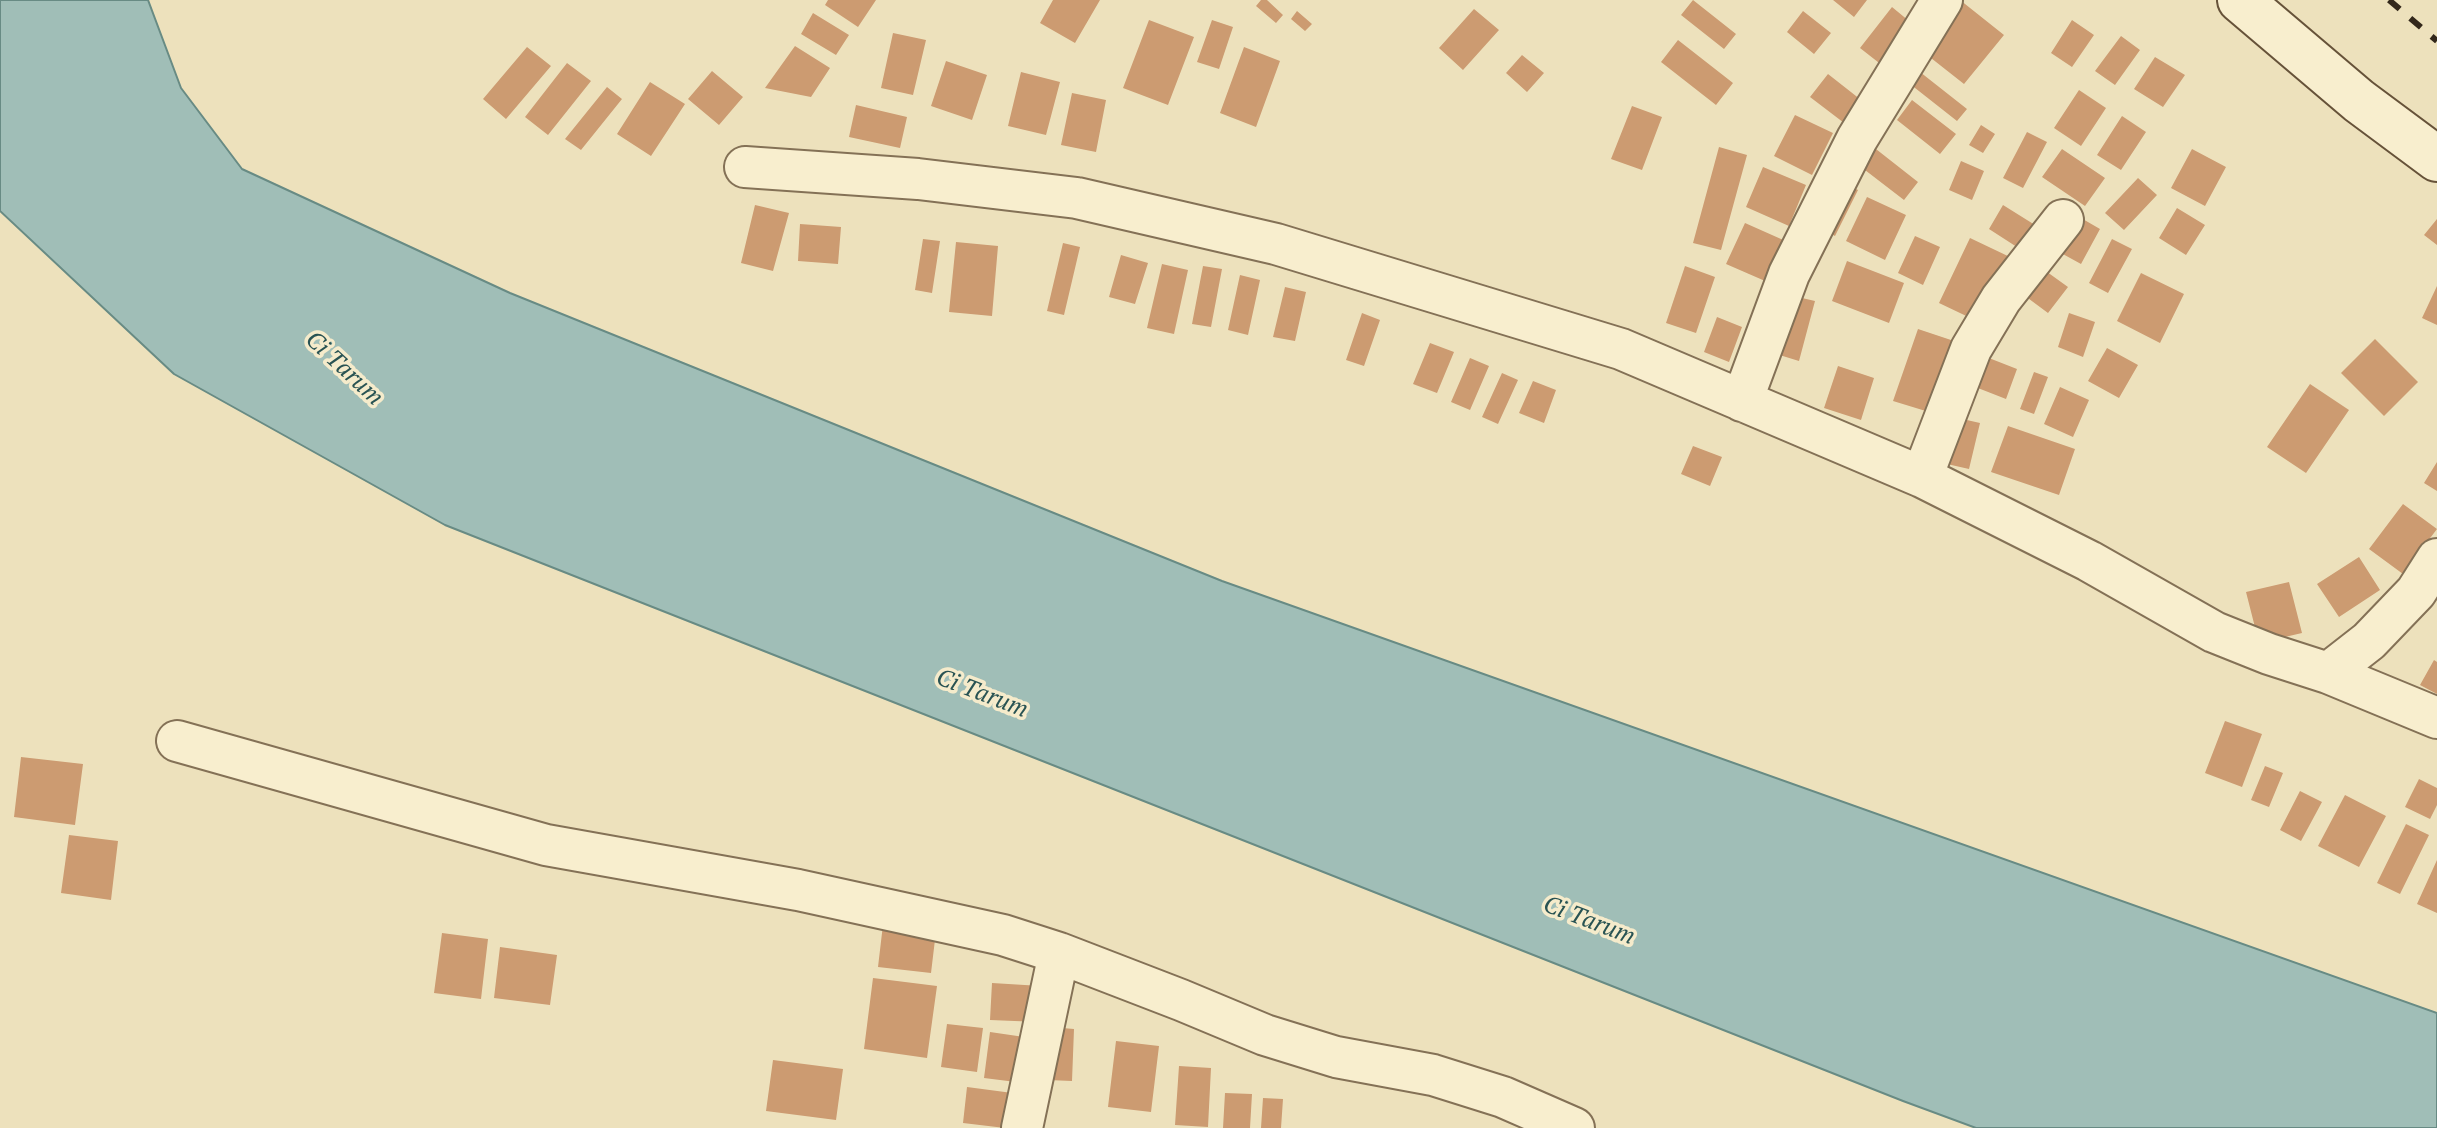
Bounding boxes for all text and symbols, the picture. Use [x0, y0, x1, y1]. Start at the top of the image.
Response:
water label: Ci Tarum [299, 326, 389, 412]
water label: Ci Tarum [932, 663, 1032, 725]
water label: Ci Tarum [1539, 890, 1639, 952]

